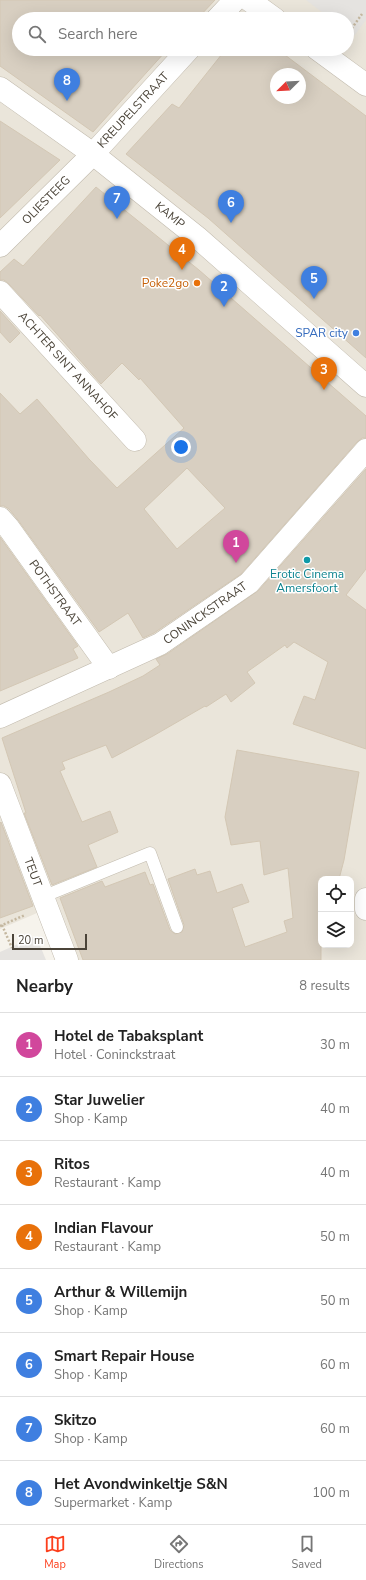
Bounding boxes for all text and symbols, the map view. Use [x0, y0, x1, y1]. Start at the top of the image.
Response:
search box [12, 12, 354, 56]
icon: search [26, 23, 48, 45]
text: Search here [58, 24, 138, 44]
pin: 8 [54, 68, 80, 101]
street label: KREUPELSTRAAT [94, 68, 173, 151]
north arrow [270, 68, 306, 104]
street label: OLIESTEEG [18, 172, 74, 228]
pin: 7 [104, 186, 130, 219]
pin: 6 [218, 190, 244, 223]
street label: KAMP [152, 198, 188, 232]
pin: 4 [169, 237, 195, 270]
pin: 5 [301, 266, 327, 299]
pin: 2 [211, 274, 237, 307]
place label: Poke2go [142, 275, 189, 291]
marker: Poke2go [192, 278, 202, 288]
street label: ACHTER SINT ANNAHOF [15, 308, 121, 424]
place label: SPAR city [295, 325, 349, 341]
marker: SPAR city [351, 328, 361, 338]
pin: 3 [311, 357, 337, 390]
your location [171, 437, 191, 457]
pin: 1 [223, 530, 249, 563]
marker: Erotic Cinema Amersfoort [302, 555, 312, 565]
street label: POTHSTRAAT [25, 556, 85, 630]
place label: Erotic Cinema Amersfoort [270, 566, 344, 596]
street label: CONINCKSTRAAT [160, 578, 251, 648]
street label: TEUT [20, 855, 46, 890]
map controls [318, 876, 354, 948]
button: locate [318, 876, 354, 912]
button: layers [318, 912, 354, 948]
scale bar [12, 932, 87, 951]
text: 20 m [18, 933, 43, 948]
text: Nearby [16, 975, 73, 998]
text: 8 results [299, 977, 350, 995]
text: Hotel de Tabaksplant [54, 1026, 203, 1046]
text: 1 [25, 1036, 33, 1054]
text: 30 m [320, 1036, 350, 1054]
text: Hotel · Coninckstraat [54, 1046, 175, 1064]
text: Star Juwelier [54, 1090, 145, 1110]
text: 2 [25, 1100, 33, 1118]
text: 40 m [320, 1100, 350, 1118]
text: Shop · Kamp [54, 1110, 128, 1128]
text: Ritos [54, 1154, 90, 1174]
text: 3 [25, 1164, 33, 1182]
text: 40 m [320, 1164, 350, 1182]
text: Restaurant · Kamp [54, 1174, 161, 1192]
text: Indian Flavour [54, 1218, 153, 1238]
text: 4 [25, 1228, 33, 1246]
text: 50 m [320, 1228, 350, 1246]
text: Restaurant · Kamp [54, 1238, 161, 1256]
text: Arthur & Willemijn [54, 1282, 187, 1302]
text: 5 [25, 1292, 33, 1310]
text: 50 m [320, 1292, 350, 1310]
text: Shop · Kamp [54, 1302, 128, 1320]
text: Smart Repair House [54, 1346, 195, 1366]
text: 6 [25, 1356, 33, 1374]
text: 60 m [320, 1356, 350, 1374]
text: Shop · Kamp [54, 1366, 128, 1384]
text: Skitzo [54, 1410, 97, 1430]
text: 7 [25, 1420, 33, 1438]
text: 60 m [320, 1420, 350, 1438]
text: Shop · Kamp [54, 1430, 128, 1448]
text: Het Avondwinkeltje S&N [54, 1474, 228, 1494]
text: 8 [25, 1484, 33, 1502]
text: 100 m [312, 1484, 350, 1502]
text: Supermarket · Kamp [54, 1494, 172, 1512]
tab: Map [44, 1533, 66, 1572]
tab: Directions [154, 1533, 204, 1572]
tab: Saved [292, 1533, 322, 1572]

